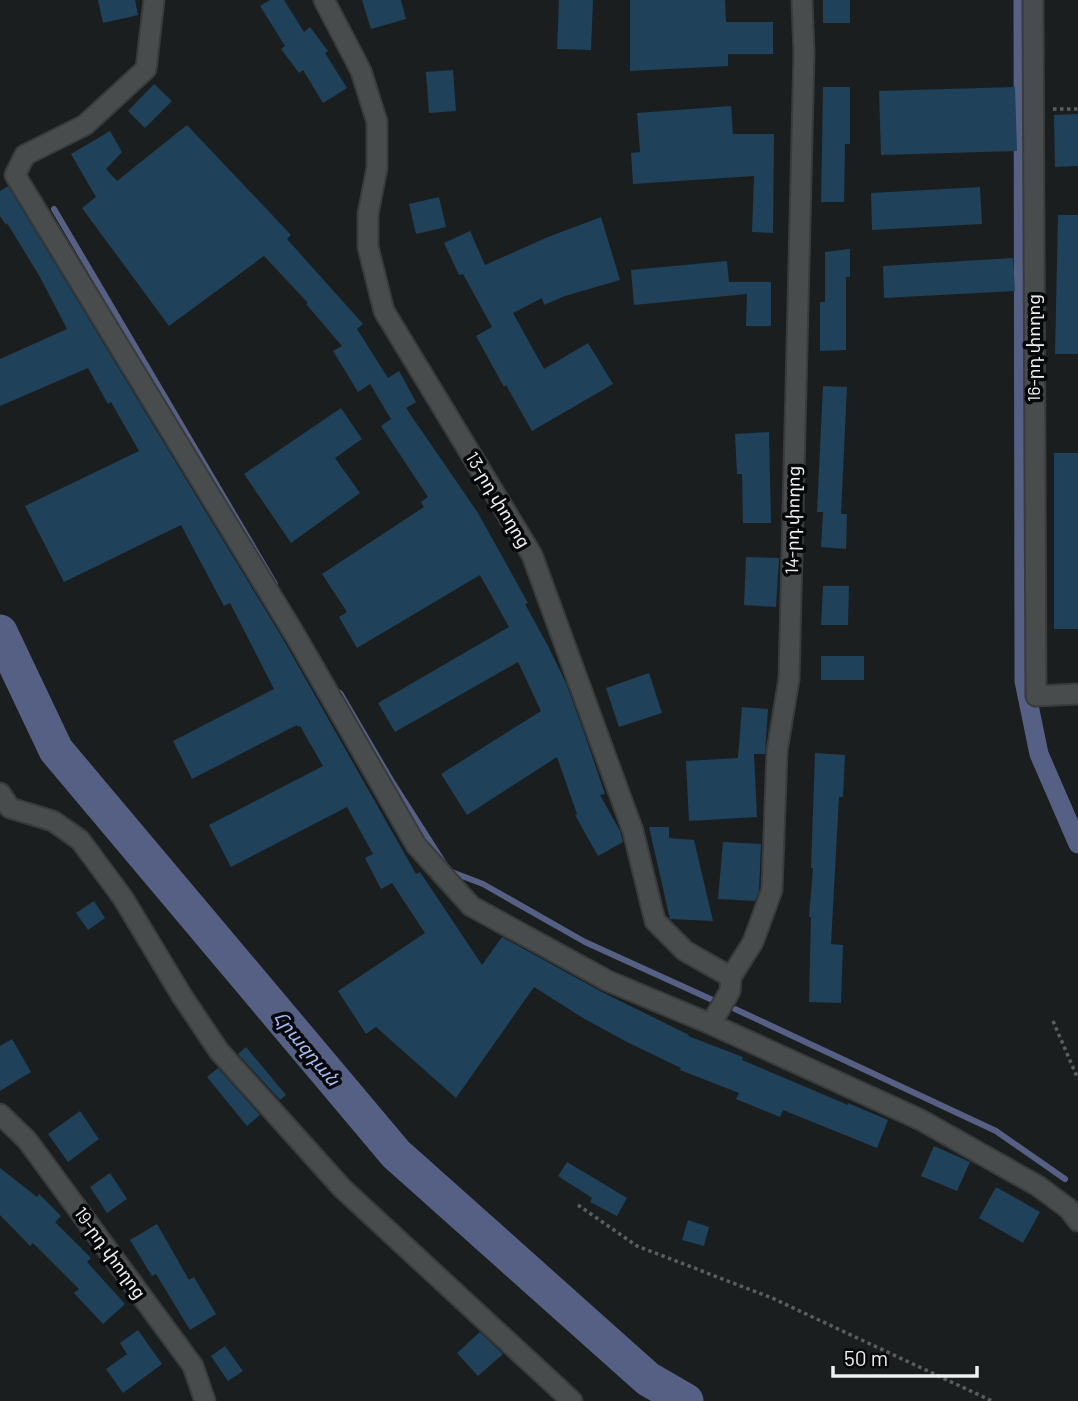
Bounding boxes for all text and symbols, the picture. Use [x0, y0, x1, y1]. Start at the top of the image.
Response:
street label: 16-րդ փողոց [1022, 294, 1044, 402]
street label: 13-րդ փողոց [462, 448, 536, 551]
street label: 14-րդ փողոց [780, 466, 804, 574]
water label: Հրազդան [269, 1005, 346, 1092]
street label: 19-րդ փողոց [70, 1202, 151, 1303]
scale bar [833, 1334, 976, 1378]
text: 50 m [844, 1345, 888, 1370]

